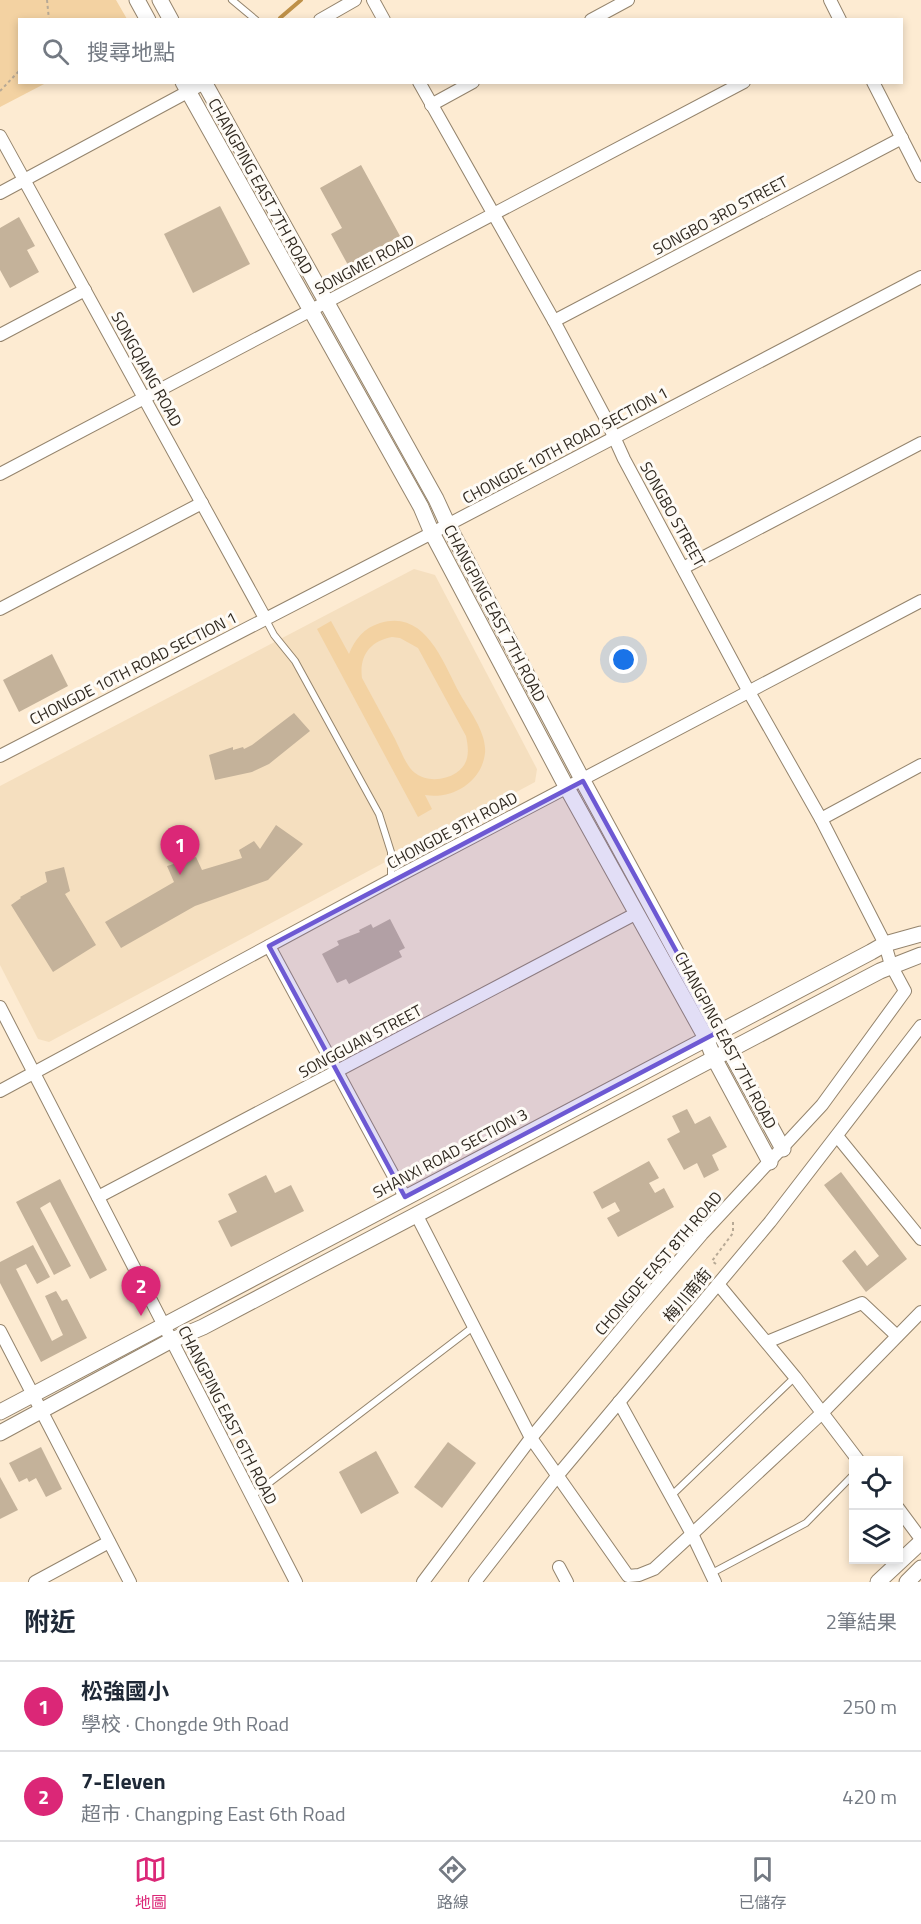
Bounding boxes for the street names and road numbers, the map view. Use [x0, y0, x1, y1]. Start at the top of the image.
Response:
street label: CHANGPING EAST 7TH ROAD [203, 94, 319, 278]
street label: SONGBO 3RD STREET [648, 169, 792, 261]
street label: SONGMEI ROAD [310, 228, 418, 300]
street label: SONGQIANG ROAD [105, 307, 189, 431]
street label: CHONGDE 10TH ROAD SECTION 1 [458, 380, 672, 510]
street label: SONGBO STREET [634, 457, 712, 571]
street label: CHANGPING EAST 7TH ROAD [438, 520, 552, 706]
street label: CHONGDE 10TH ROAD SECTION 1 [25, 605, 241, 731]
street label: CHONGDE 9TH ROAD [382, 785, 522, 875]
street label: CHANGPING EAST 7TH ROAD [669, 947, 783, 1133]
street label: SONGGUAN STREET [294, 998, 427, 1084]
street label: SHANXI ROAD SECTION 3 [368, 1102, 532, 1204]
street label: CHONGDE EAST 8TH ROAD [589, 1186, 727, 1340]
street label: 梅川南街 [657, 1263, 717, 1327]
street label: CHANGPING EAST 6TH ROAD [172, 1321, 284, 1509]

